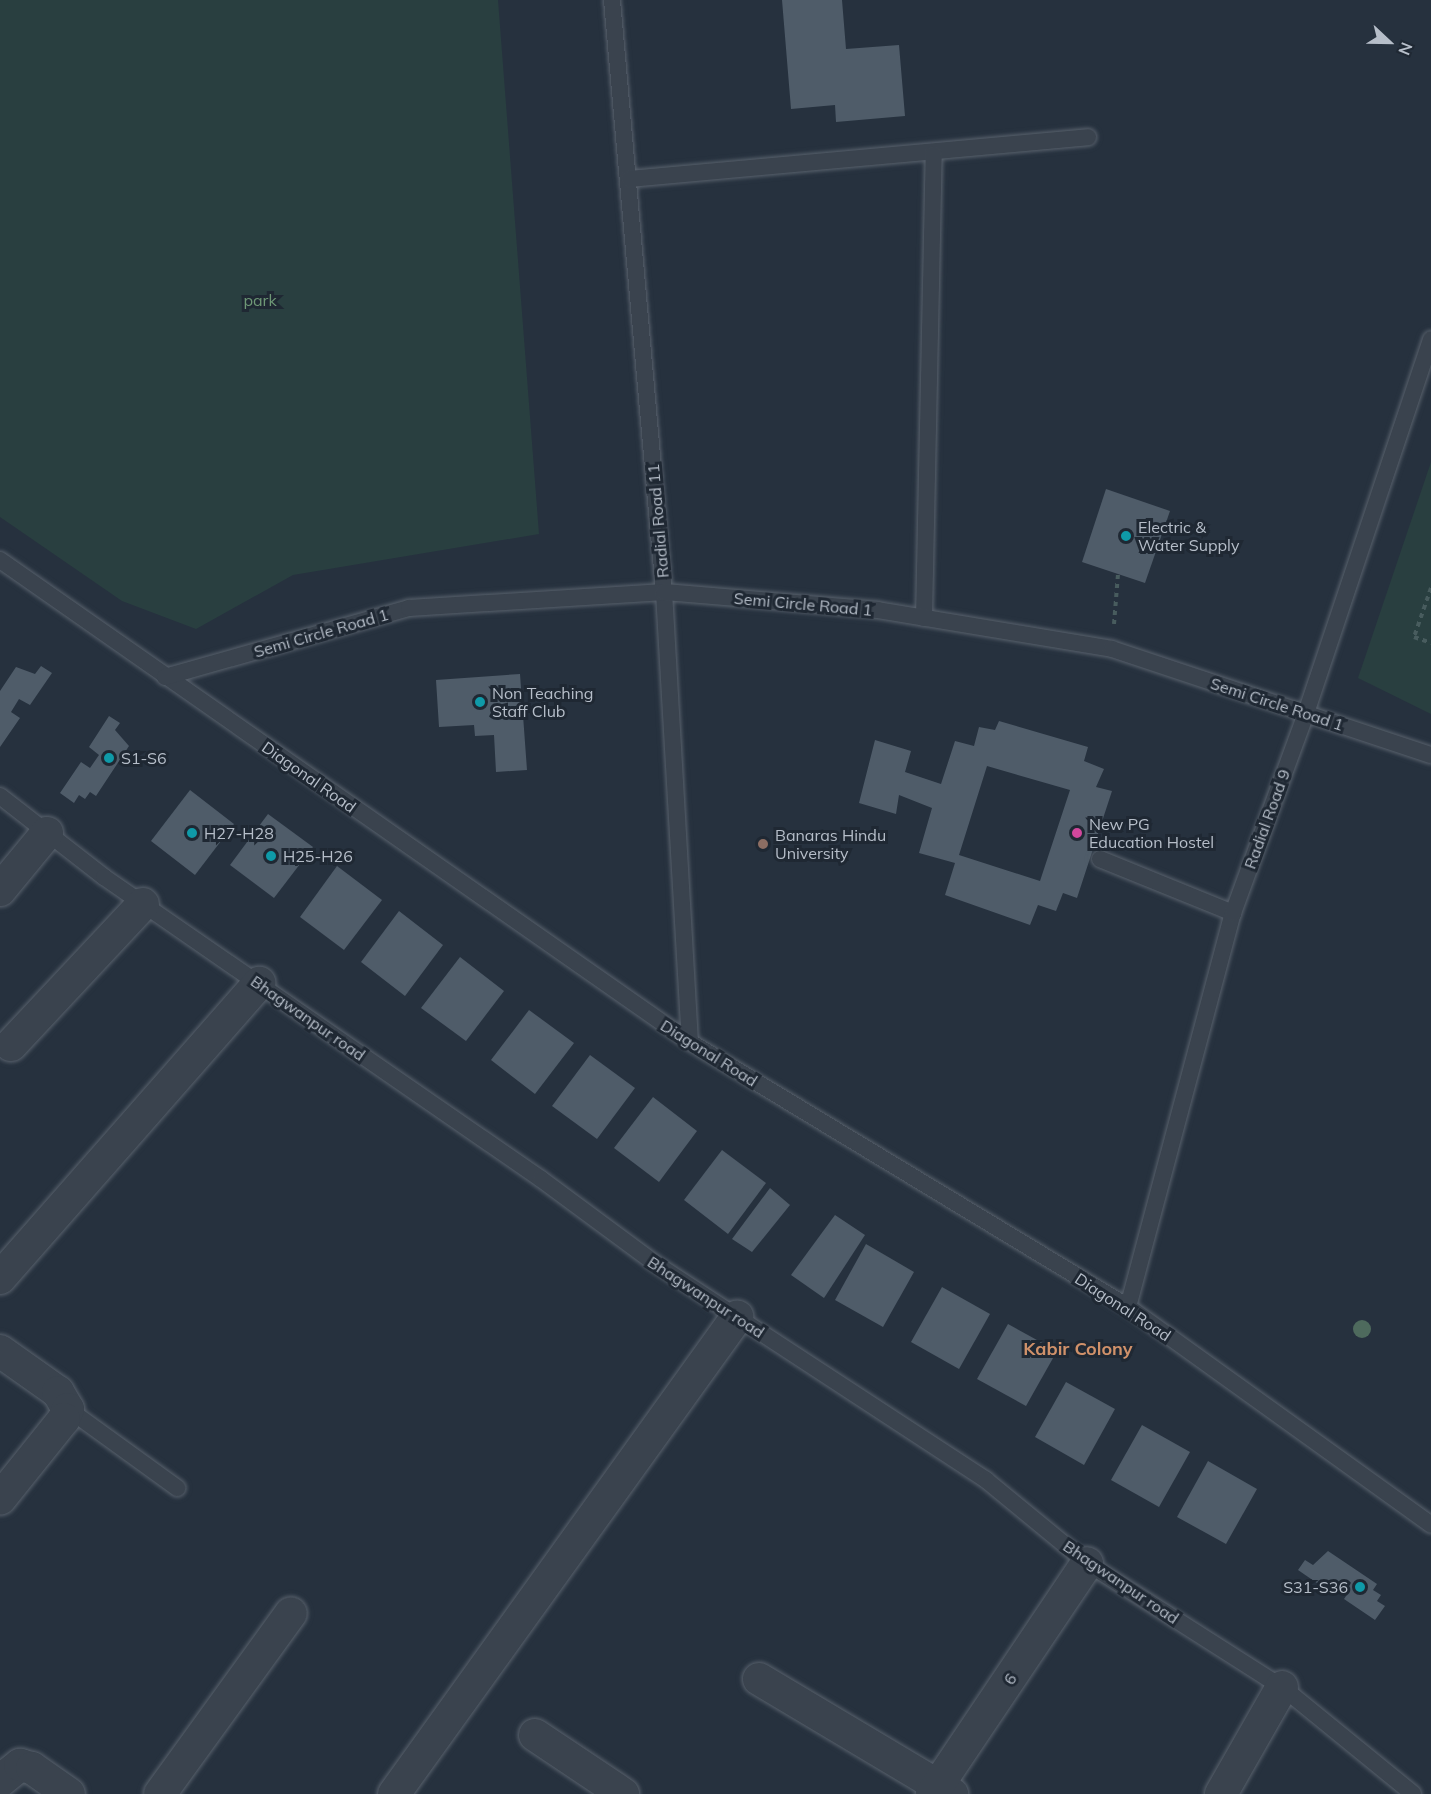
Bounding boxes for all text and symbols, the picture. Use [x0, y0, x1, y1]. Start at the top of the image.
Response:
north arrow [1359, 12, 1419, 72]
text: N [1394, 39, 1417, 58]
park label: park [243, 290, 277, 310]
street label: Radial Road 11 [643, 463, 673, 579]
place label: Electric & Water Supply [1138, 517, 1239, 555]
marker: Electric & Water Supply [1119, 529, 1133, 543]
street label: Semi Circle Road 1 [733, 588, 873, 620]
street label: Semi Circle Road 1 [252, 605, 390, 661]
street label: Semi Circle Road 1 [1208, 673, 1346, 735]
place label: Non Teaching Staff Club [492, 683, 594, 721]
marker: Non Teaching Staff Club [473, 695, 487, 709]
street label: Diagonal Road [258, 737, 360, 817]
place label: S1-S6 [121, 748, 167, 768]
marker: S1-S6 [102, 751, 116, 765]
street label: Radial Road 9 [1240, 767, 1294, 871]
place label: New PG Education Hostel [1089, 814, 1214, 852]
place label: H27-H28 [204, 823, 274, 843]
place label: Banaras Hindu University [775, 825, 886, 863]
marker: H27-H28 [185, 826, 199, 840]
marker: New PG Education Hostel [1070, 826, 1084, 840]
marker: Banaras Hindu University [756, 837, 770, 851]
place label: H25-H26 [283, 846, 353, 866]
marker: H25-H26 [264, 849, 278, 863]
street label: Bhagwanpur road [247, 971, 369, 1065]
street label: Diagonal Road [657, 1016, 761, 1090]
street label: Bhagwanpur road [644, 1252, 768, 1342]
street label: Diagonal Road [1072, 1269, 1174, 1345]
district label: Kabir Colony [1023, 1338, 1133, 1360]
street label: Bhagwanpur road [1060, 1536, 1182, 1628]
place label: S31-S36 [1283, 1577, 1348, 1597]
marker: S31-S36 [1353, 1580, 1367, 1594]
street label: 6 [999, 1670, 1021, 1688]

